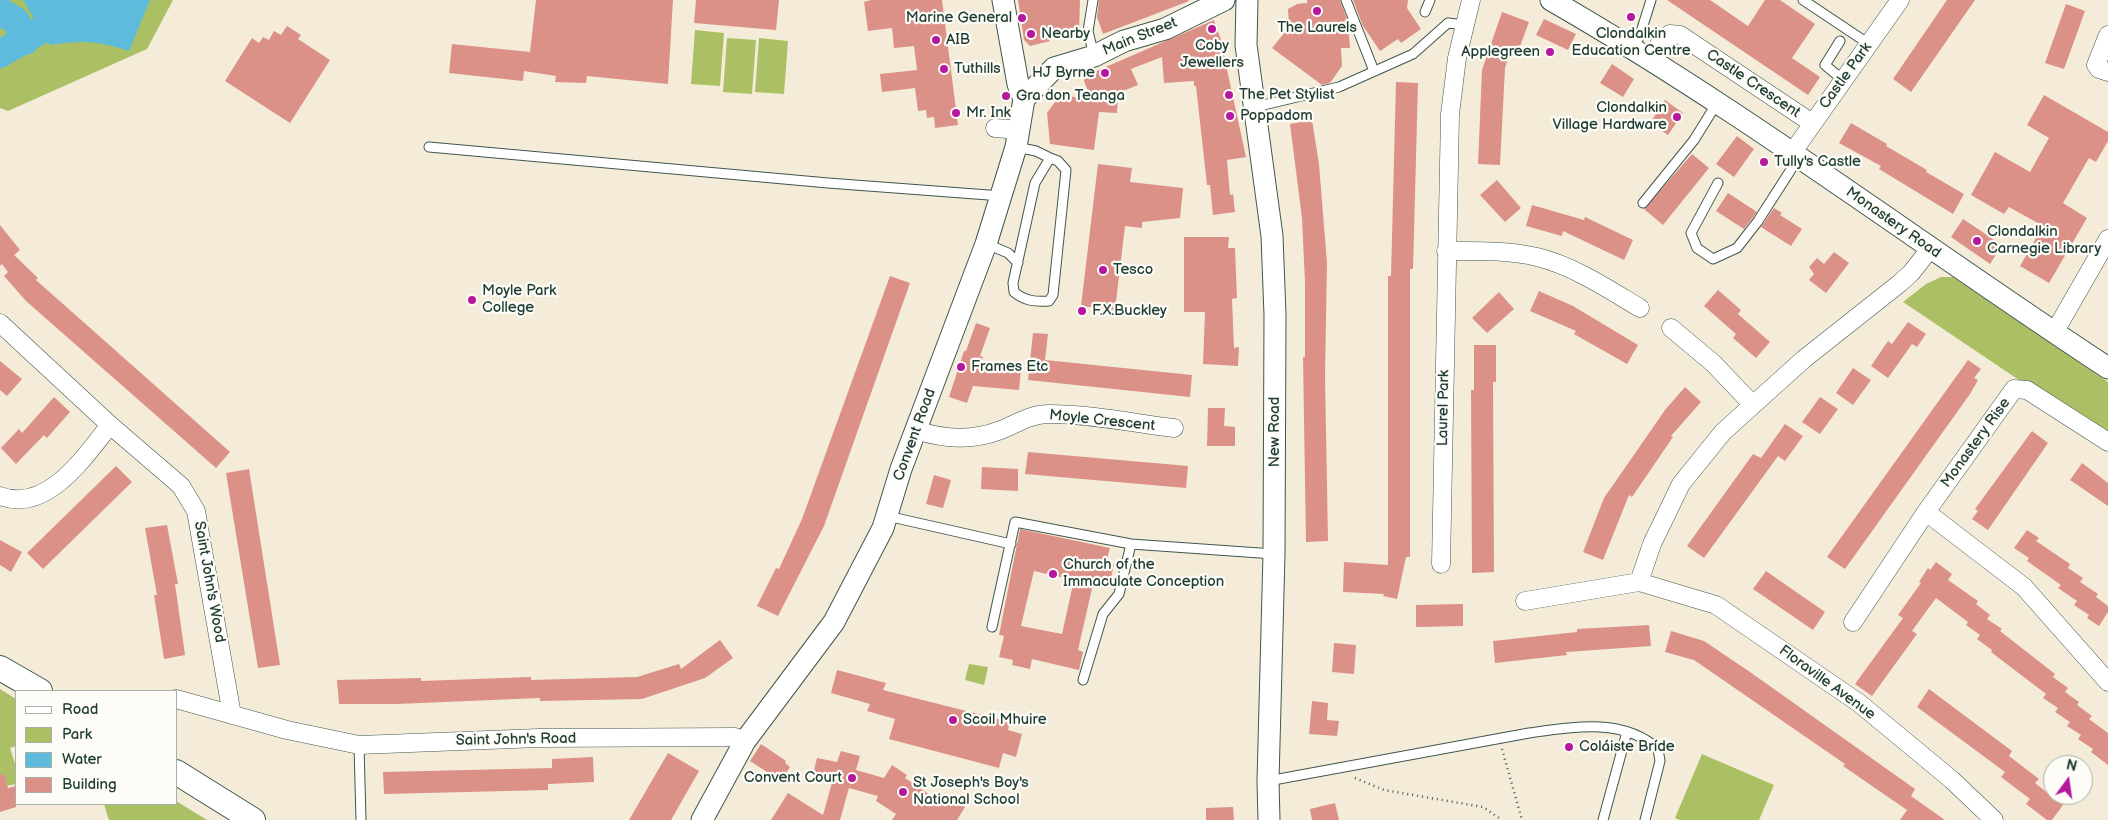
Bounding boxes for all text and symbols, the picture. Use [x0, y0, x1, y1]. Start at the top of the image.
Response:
marker: The Laurels [1311, 5, 1323, 17]
place label: Marine General [906, 9, 1012, 27]
marker: Clondalkin Education Centre [1625, 11, 1637, 23]
marker: Marine General [1016, 12, 1028, 24]
street label: Main Street [1100, 14, 1180, 60]
place label: The Laurels [1277, 19, 1357, 37]
marker: Coby Jewellers [1206, 23, 1218, 35]
place label: Nearby [1041, 25, 1090, 43]
place label: Clondalkin Education Centre [1571, 25, 1691, 60]
marker: Nearby [1025, 28, 1037, 40]
place label: AIB [946, 31, 970, 49]
marker: AIB [930, 34, 942, 46]
place label: Coby Jewellers [1180, 37, 1244, 72]
street label: Castle Park [1816, 39, 1876, 113]
place label: Applegreen [1461, 43, 1540, 61]
marker: Applegreen [1544, 46, 1556, 58]
street label: Castle Crescent [1703, 46, 1803, 122]
place label: Tuthills [954, 60, 1001, 78]
marker: Tuthills [938, 63, 950, 75]
place label: HJ Byrne [1032, 64, 1095, 82]
marker: HJ Byrne [1099, 67, 1111, 79]
place label: The Pet Stylist [1239, 86, 1335, 104]
place label: Gra don Teanga [1016, 87, 1125, 105]
marker: The Pet Stylist [1223, 89, 1235, 101]
marker: Gra don Teanga [1000, 90, 1012, 102]
place label: Clondalkin Village Hardware [1552, 99, 1667, 134]
place label: Mr. Ink [966, 104, 1011, 122]
marker: Mr. Ink [950, 107, 962, 119]
place label: Poppadom [1240, 107, 1313, 125]
marker: Poppadom [1224, 110, 1236, 122]
marker: Clondalkin Village Hardware [1671, 111, 1683, 123]
place label: Tully's Castle [1774, 153, 1861, 171]
marker: Tully's Castle [1758, 156, 1770, 168]
street label: Monastery Road [1842, 183, 1944, 263]
place label: Clondalkin Carnegie Library [1987, 223, 2101, 258]
marker: Clondalkin Carnegie Library [1971, 235, 1983, 247]
place label: Tesco [1113, 261, 1153, 279]
marker: Tesco [1097, 264, 1109, 276]
place label: Moyle Park College [482, 282, 556, 317]
marker: Moyle Park College [466, 294, 478, 306]
place label: F.X.Buckley [1092, 302, 1167, 320]
marker: F.X.Buckley [1076, 305, 1088, 317]
place label: Frames Etc [971, 358, 1048, 376]
marker: Frames Etc [955, 361, 967, 373]
street label: Laurel Park [1434, 370, 1454, 446]
street label: Convent Road [890, 386, 940, 484]
street label: Monastery Rise [1937, 395, 2015, 491]
street label: New Road [1266, 397, 1284, 467]
street label: Moyle Crescent [1048, 406, 1156, 436]
street label: Saint John's Wood [189, 520, 229, 644]
place label: Church of the Immaculate Conception [1063, 556, 1224, 591]
marker: Church of the Immaculate Conception [1047, 568, 1059, 580]
street label: Floraville Avenue [1775, 642, 1879, 724]
legend [15, 690, 178, 805]
text: Road [62, 700, 98, 719]
place label: Scoil Mhuire [963, 711, 1047, 729]
marker: Scoil Mhuire [947, 714, 959, 726]
text: Park [62, 725, 92, 744]
street label: Saint John's Road [455, 730, 577, 750]
place label: Coláiste Bríde [1579, 738, 1675, 756]
marker: Coláiste Bríde [1563, 741, 1575, 753]
text: Water [62, 750, 102, 769]
north arrow [2043, 755, 2093, 805]
text: N [2064, 756, 2079, 775]
place label: Convent Court [744, 769, 842, 787]
marker: Convent Court [846, 772, 858, 784]
place label: St Joseph's Boy's National School [913, 774, 1029, 809]
text: Building [62, 775, 117, 794]
marker: St Joseph's Boy's National School [897, 786, 909, 798]

